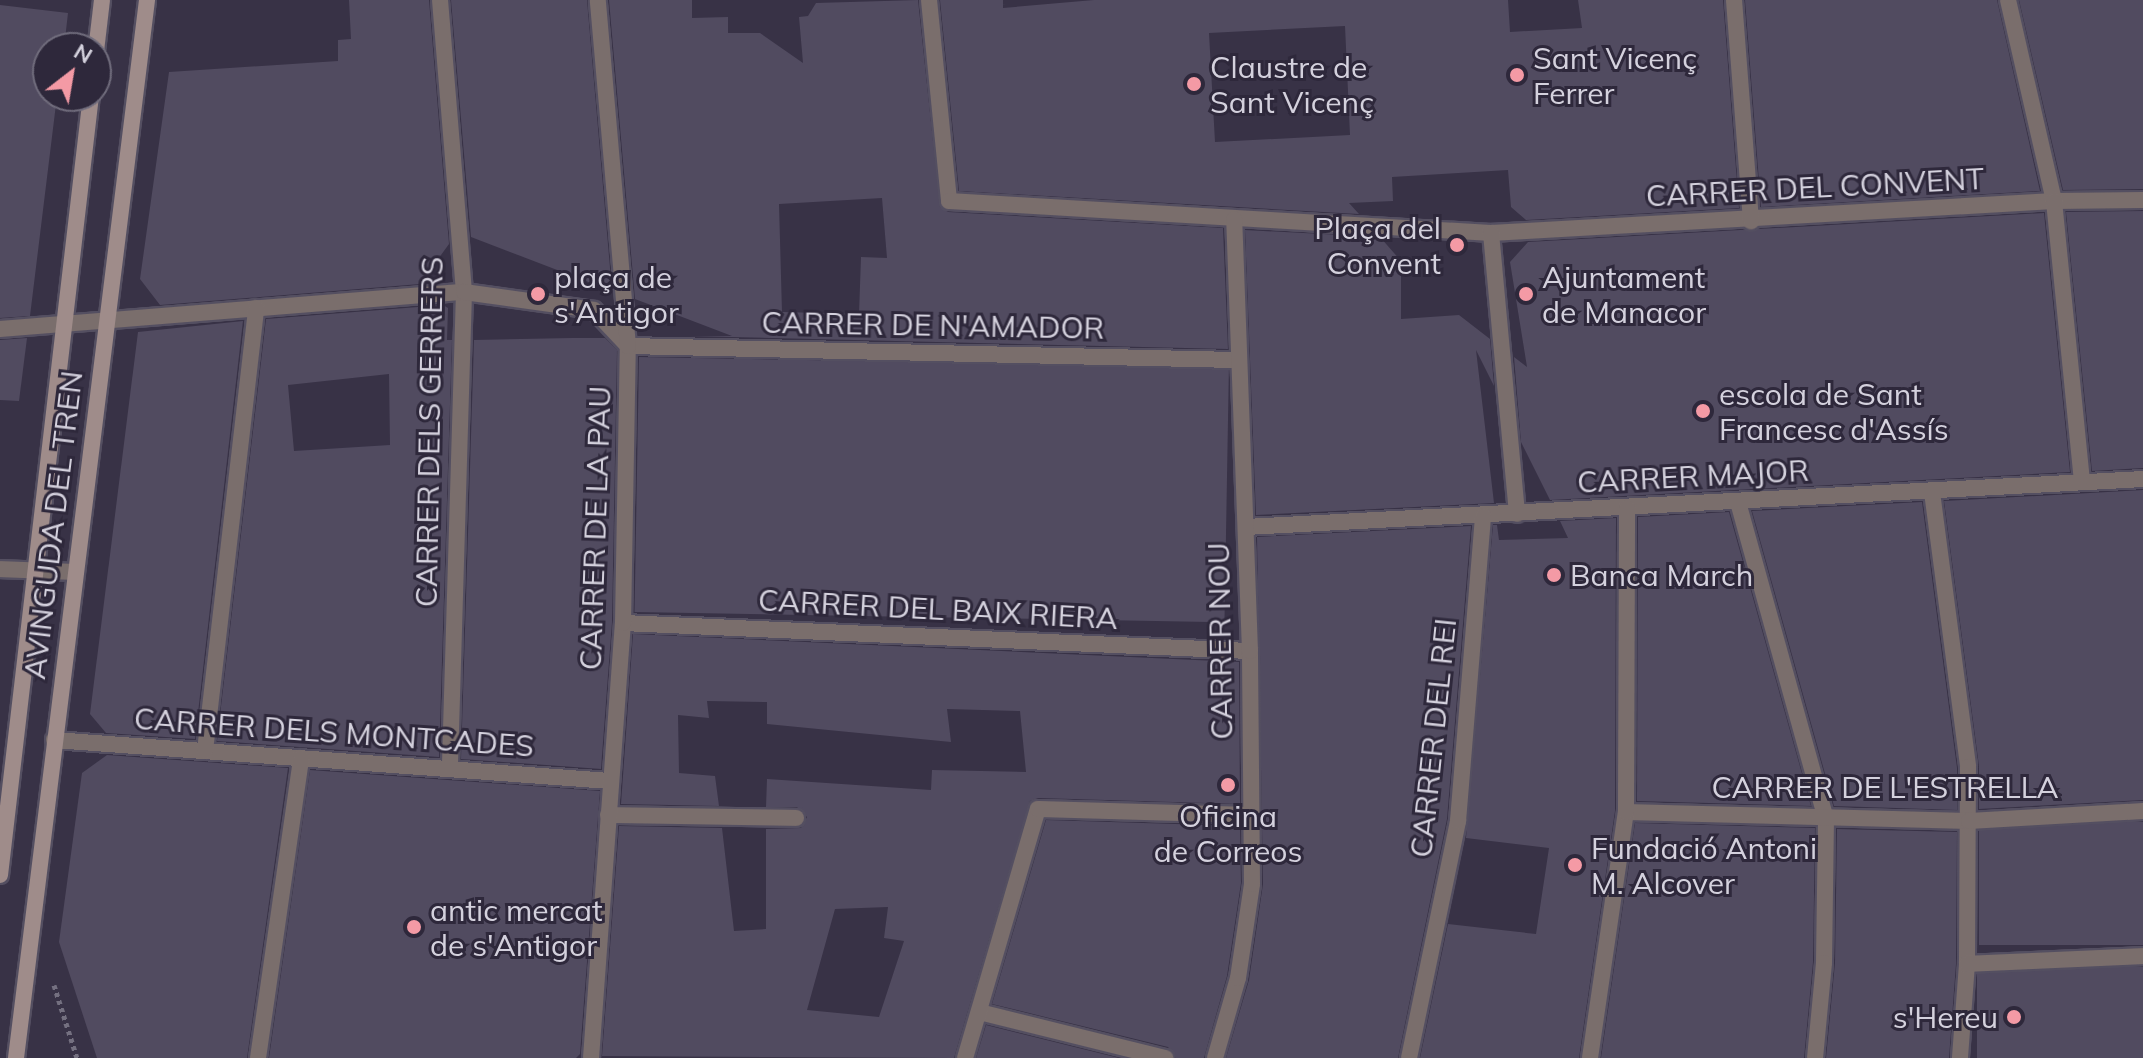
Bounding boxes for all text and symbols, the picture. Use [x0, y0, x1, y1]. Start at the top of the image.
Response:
north arrow [32, 32, 112, 112]
text: N [69, 37, 98, 69]
place label: Sant Vicenç Ferrer [1533, 40, 1697, 110]
place label: Claustre de Sant Vicenç [1210, 49, 1374, 120]
marker: Sant Vicenç Ferrer [1508, 66, 1526, 84]
marker: Claustre de Sant Vicenç [1185, 75, 1203, 93]
street label: CARRER DEL CONVENT [1645, 160, 1985, 214]
place label: Plaça del Convent [1314, 210, 1441, 280]
marker: Plaça del Convent [1448, 236, 1466, 254]
street label: CARRER DELS GERRERS [408, 257, 450, 607]
place label: plaça de s'Antigor [554, 259, 679, 330]
place label: Ajuntament de Manacor [1542, 259, 1706, 330]
marker: plaça de s'Antigor [529, 285, 547, 303]
marker: Ajuntament de Manacor [1517, 285, 1535, 303]
street label: CARRER DE N'AMADOR [761, 304, 1105, 346]
street label: AVINGUDA DEL TREN [16, 369, 90, 681]
place label: escola de Sant Francesc d'Assís [1719, 376, 1949, 446]
street label: CARRER DE LA PAU [572, 385, 618, 671]
marker: escola de Sant Francesc d'Assís [1694, 402, 1712, 420]
street label: CARRER MAJOR [1576, 452, 1810, 500]
street label: CARRER NOU [1200, 542, 1240, 740]
place label: Banca March [1570, 557, 1753, 593]
marker: Banca March [1545, 566, 1563, 584]
street label: CARRER DEL BAIX RIERA [757, 582, 1119, 636]
street label: CARRER DEL REI [1403, 617, 1463, 859]
street label: CARRER DELS MONTCADES [133, 700, 535, 764]
street label: CARRER DE L'ESTRELLA [1712, 769, 2058, 805]
marker: Oficina de Correos [1219, 776, 1237, 794]
place label: Oficina de Correos [1154, 798, 1302, 868]
place label: Fundació Antoni M. Alcover [1591, 830, 1817, 900]
marker: Fundació Antoni M. Alcover [1566, 856, 1584, 874]
place label: antic mercat de s'Antigor [430, 892, 602, 962]
marker: antic mercat de s'Antigor [405, 918, 423, 936]
place label: s'Hereu [1893, 999, 1998, 1035]
marker: s'Hereu [2005, 1008, 2023, 1026]

